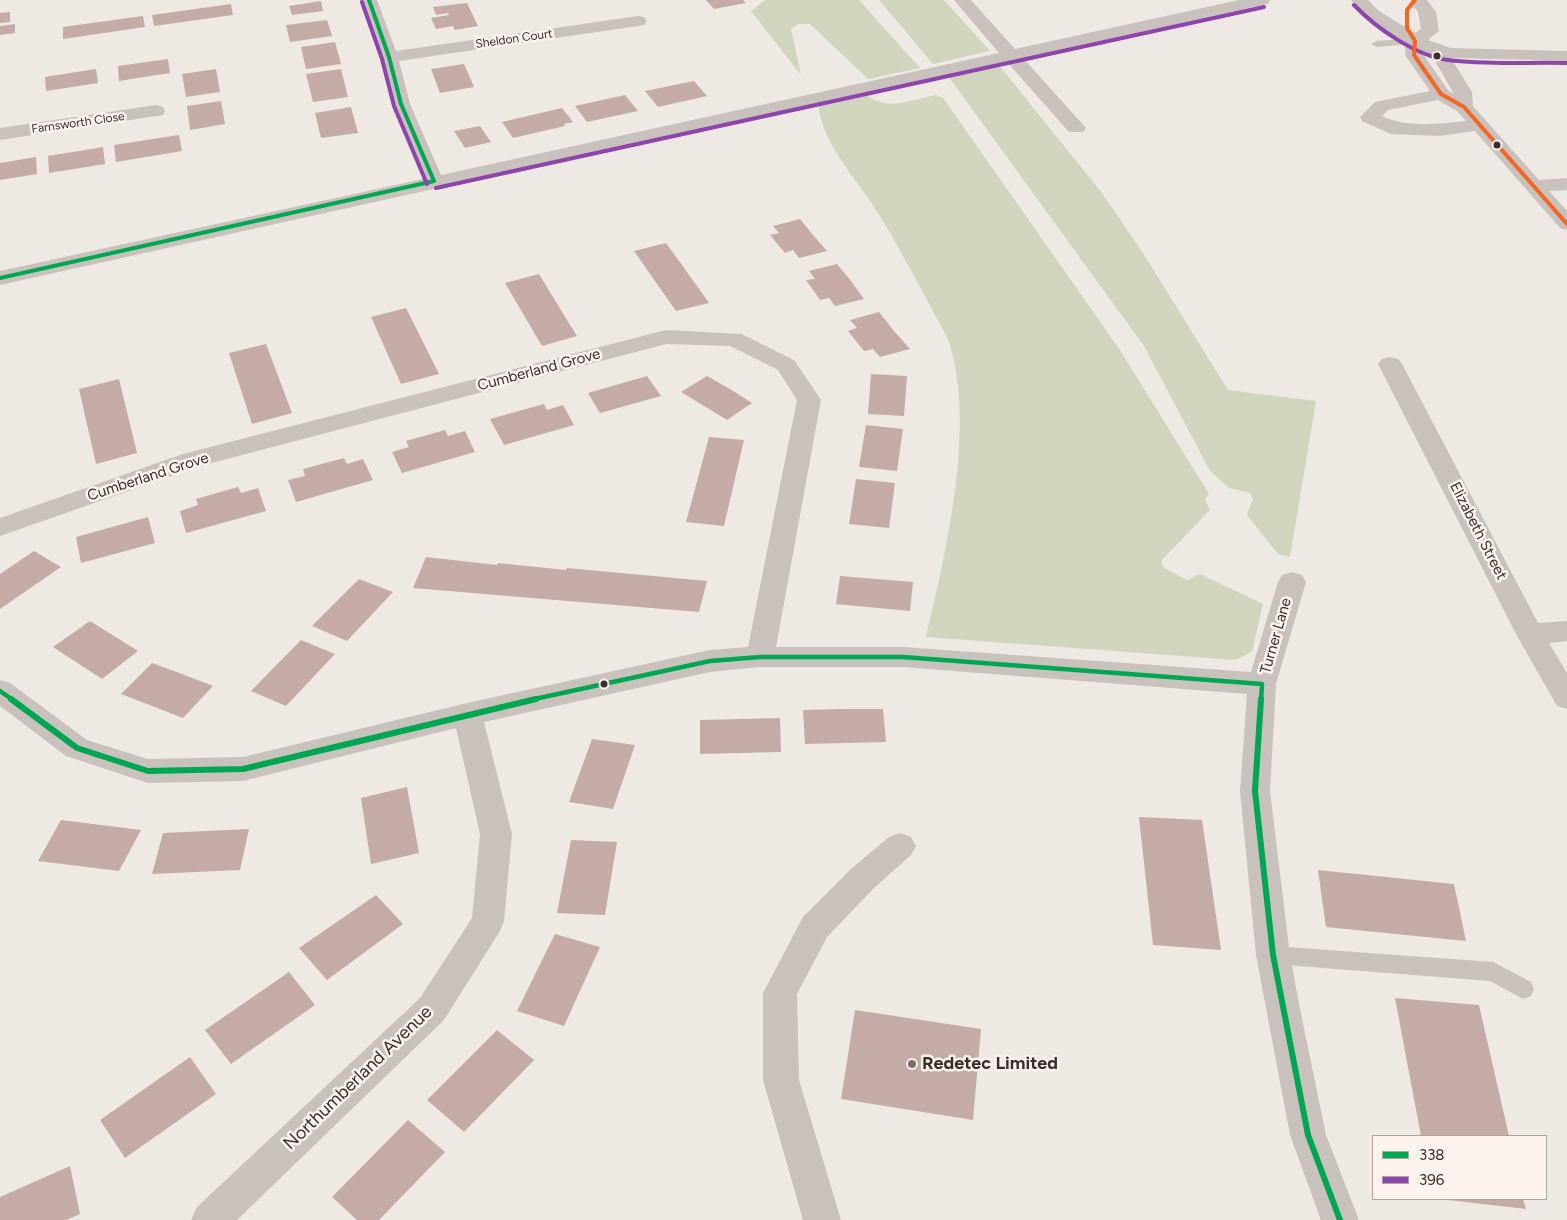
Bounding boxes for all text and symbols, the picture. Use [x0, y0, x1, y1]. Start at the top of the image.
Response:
street label: Sheldon Court [474, 26, 554, 52]
unlabelled marker [1432, 51, 1442, 61]
street label: Farnsworth Close [31, 109, 125, 137]
unlabelled marker [1492, 140, 1502, 150]
street label: Cumberland Grove [476, 345, 602, 395]
street label: Cumberland Grove [85, 449, 211, 505]
street label: Elizabeth Street [1446, 479, 1510, 583]
street label: Turner Lane [1257, 596, 1295, 676]
unlabelled marker [599, 679, 609, 689]
street label: Northumberland Avenue [279, 1001, 437, 1155]
place label: Redetec Limited [922, 1053, 1058, 1075]
marker: Redetec Limited [906, 1058, 918, 1070]
legend [1372, 1135, 1547, 1200]
text: 338 [1419, 1146, 1445, 1164]
text: 396 [1419, 1171, 1444, 1189]

